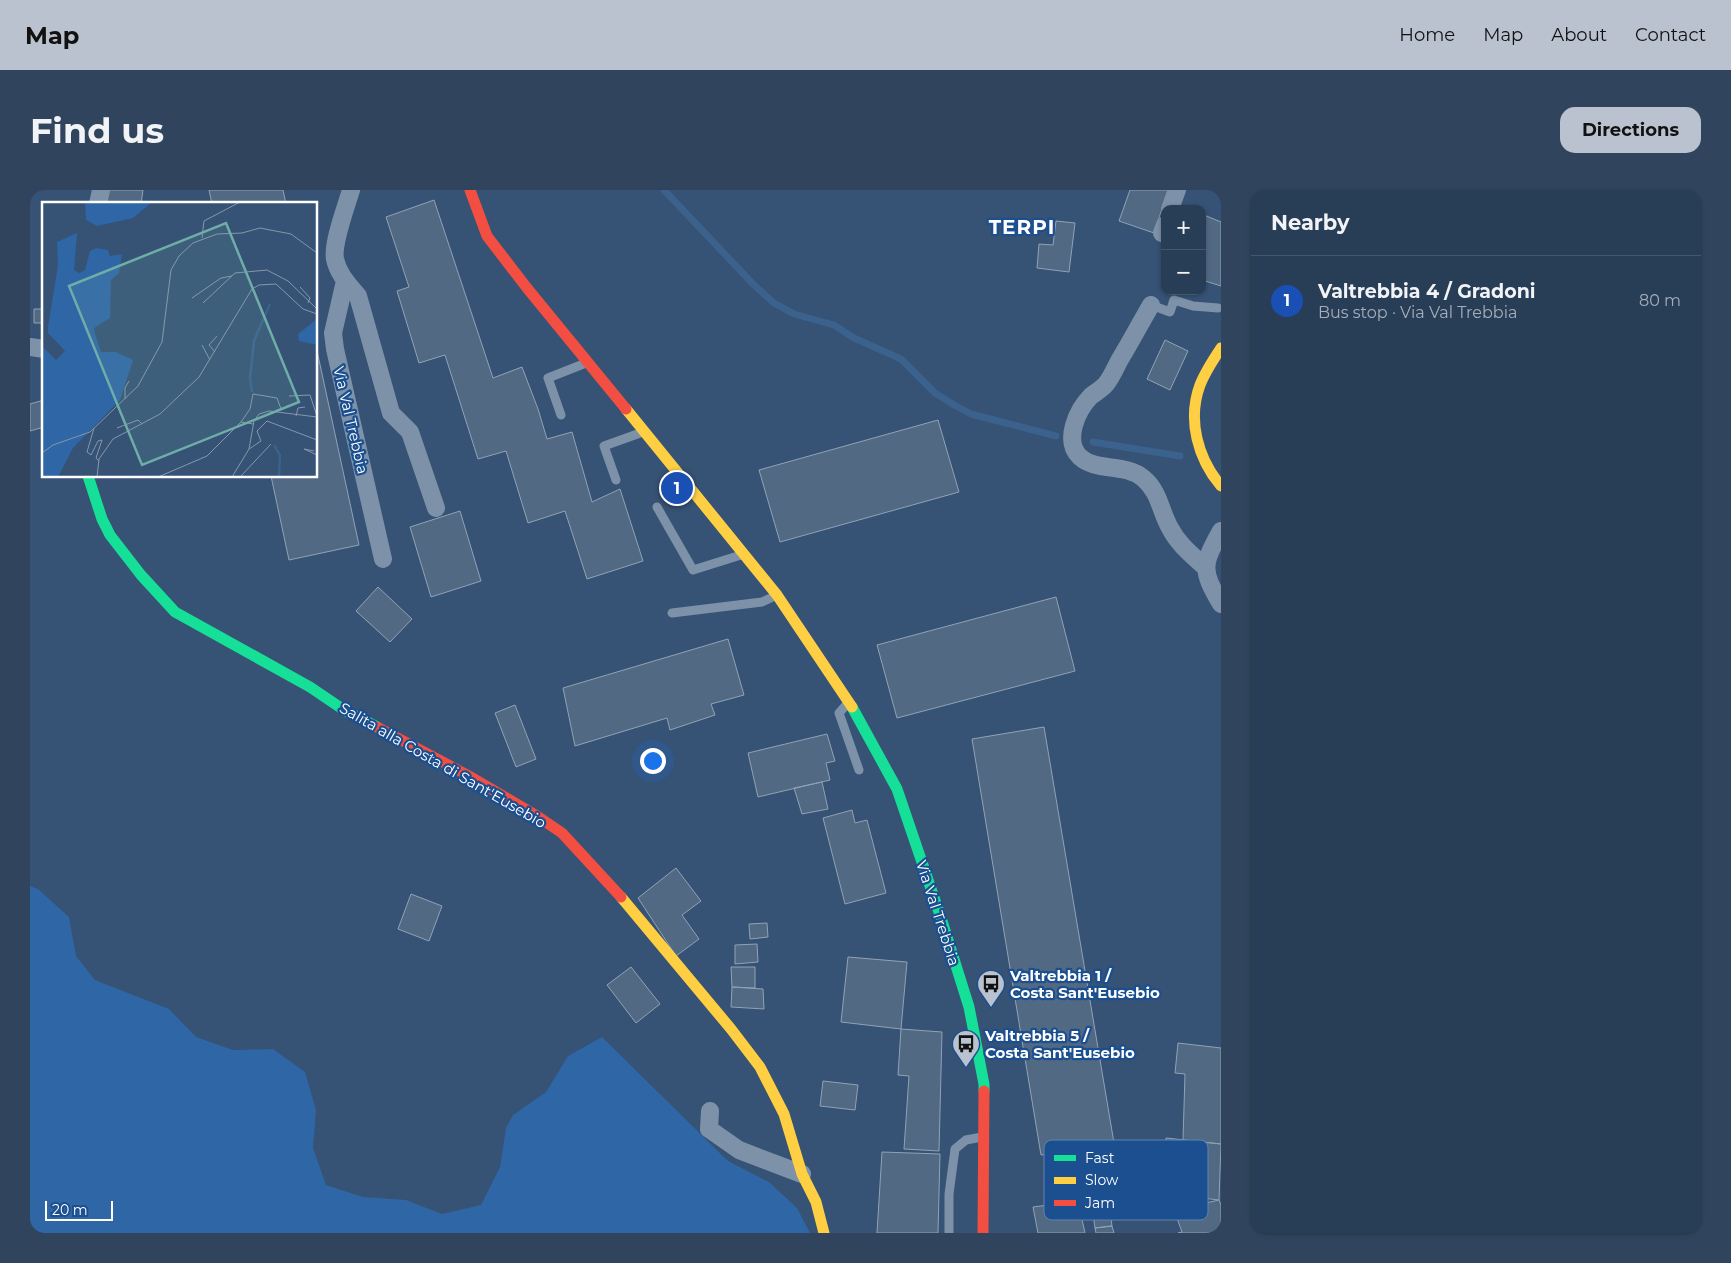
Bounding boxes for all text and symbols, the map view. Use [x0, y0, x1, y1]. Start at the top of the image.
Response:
text: Map [25, 21, 79, 50]
text: Home [1399, 24, 1455, 46]
text: Map [1483, 24, 1523, 46]
text: About [1551, 24, 1607, 46]
text: Contact [1635, 24, 1706, 46]
button: Directions [1560, 107, 1701, 153]
text: Find us [30, 109, 164, 152]
inset map [42, 202, 318, 478]
map controls [1161, 205, 1206, 295]
button: + [1161, 205, 1206, 250]
text: Nearby [1271, 210, 1350, 235]
district label: TERPI [989, 215, 1055, 239]
button: − [1161, 250, 1206, 295]
text: Valtrebbia 4 / Gradoni [1318, 280, 1536, 303]
text: 1 [1284, 291, 1290, 310]
text: 80 m [1639, 291, 1681, 310]
text: Bus stop · Via Val Trebbia [1318, 303, 1517, 322]
street label: Via Val Trebbia [329, 364, 373, 476]
pin: 1 [661, 469, 693, 507]
street label: Salita alla Costa di Sant'Eusebio [336, 698, 550, 832]
your location [640, 748, 666, 774]
street label: Via Val Trebbia [912, 858, 964, 968]
place label: Valtrebbia 1 / Costa Sant'Eusebio [1009, 966, 1160, 1002]
bus stop icon: Valtrebbia 1 / Costa Sant'Eusebio [976, 969, 1006, 1008]
place label: Valtrebbia 5 / Costa Sant'Eusebio [984, 1026, 1135, 1062]
bus stop icon: Valtrebbia 5 / Costa Sant'Eusebio [951, 1029, 981, 1068]
legend [1044, 1140, 1208, 1220]
text: Fast [1085, 1149, 1115, 1167]
text: Slow [1085, 1171, 1119, 1189]
text: Jam [1084, 1194, 1115, 1212]
scale bar [45, 1198, 112, 1221]
text: 20 m [52, 1201, 88, 1219]

